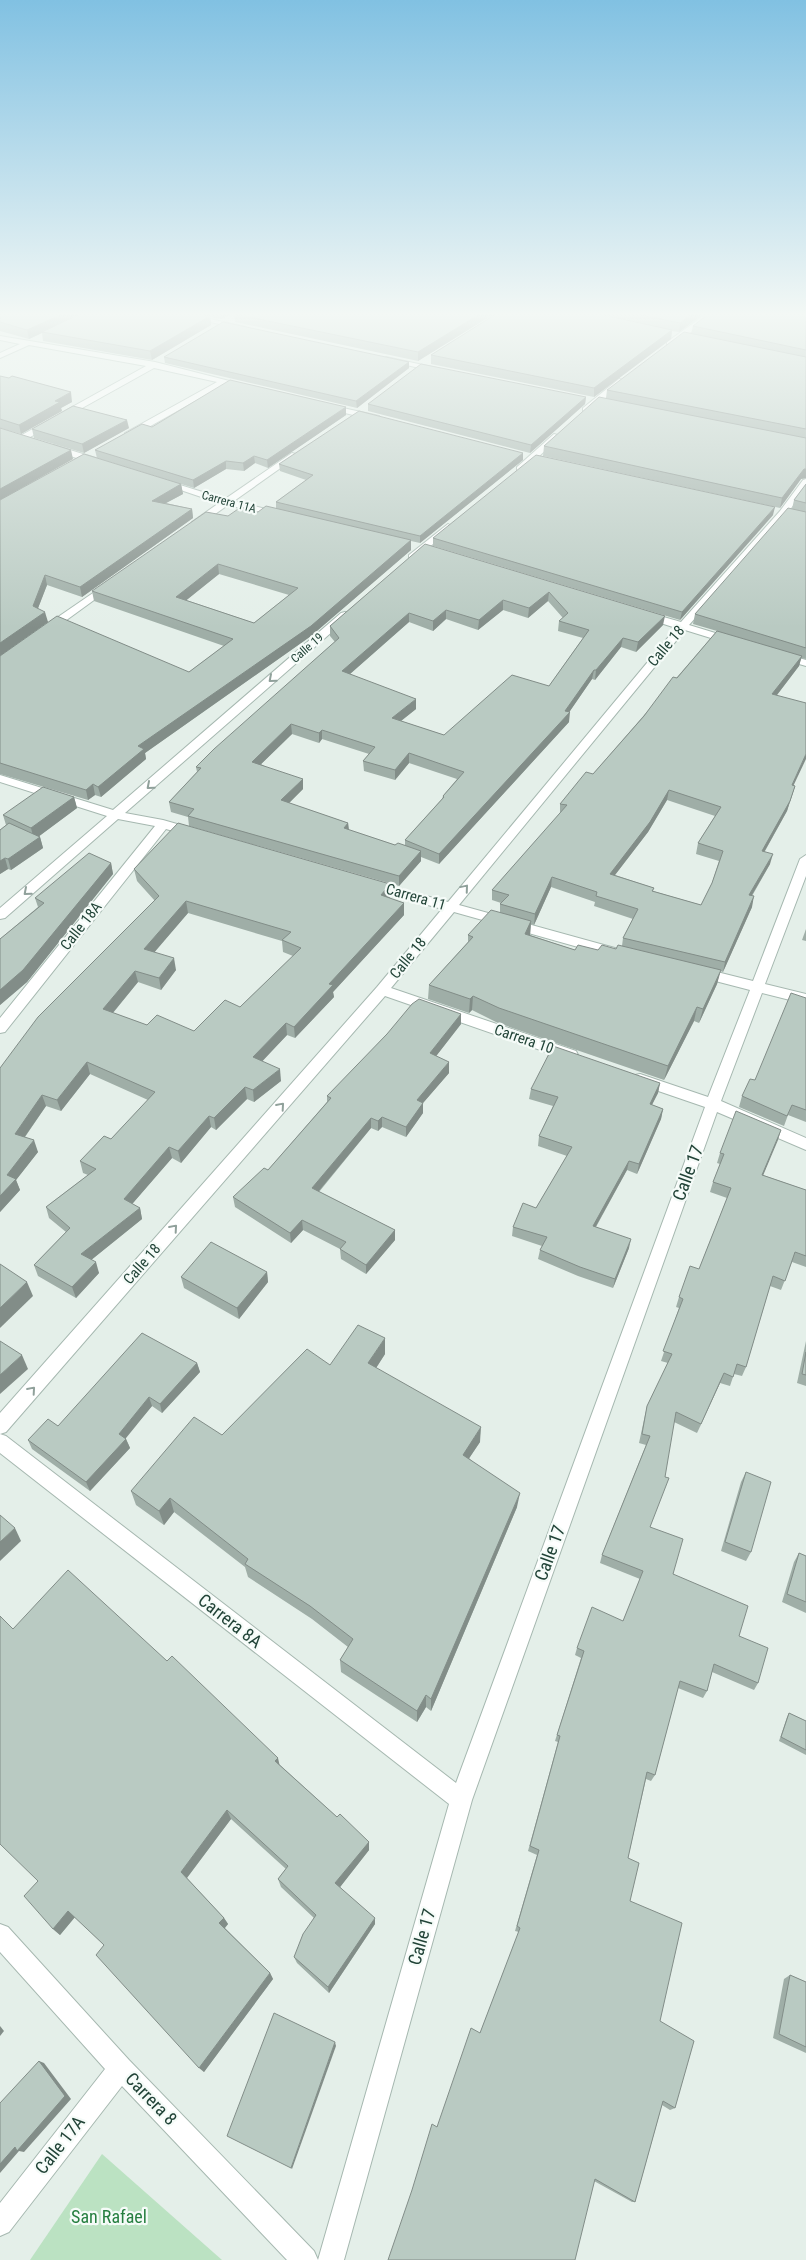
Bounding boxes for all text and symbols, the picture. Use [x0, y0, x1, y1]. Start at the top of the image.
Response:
street label: Carrera 11A [200, 488, 258, 516]
street label: Calle 18 [644, 622, 688, 670]
street label: Calle 19 [288, 630, 326, 666]
one-way arrow [269, 673, 278, 682]
one-way arrow [146, 780, 155, 789]
street label: Carrera 11 [384, 880, 448, 914]
one-way arrow [459, 885, 468, 894]
one-way arrow [23, 886, 32, 895]
street label: Calle 18A [57, 898, 106, 954]
street label: Calle 18 [386, 934, 430, 982]
street label: Carrera 10 [492, 1020, 556, 1058]
one-way arrow [275, 1102, 284, 1111]
street label: Calle 17 [668, 1142, 707, 1203]
one-way arrow [168, 1225, 176, 1234]
street label: Calle 18 [120, 1240, 164, 1288]
one-way arrow [26, 1386, 35, 1395]
street label: Calle 17 [530, 1522, 569, 1583]
street label: Carrera 8A [194, 1589, 267, 1652]
street label: Calle 17 [404, 1906, 440, 1967]
street label: Carrera 8 [121, 2068, 181, 2129]
street label: Calle 17A [30, 2111, 89, 2178]
park label: San Rafael [71, 2206, 147, 2227]

